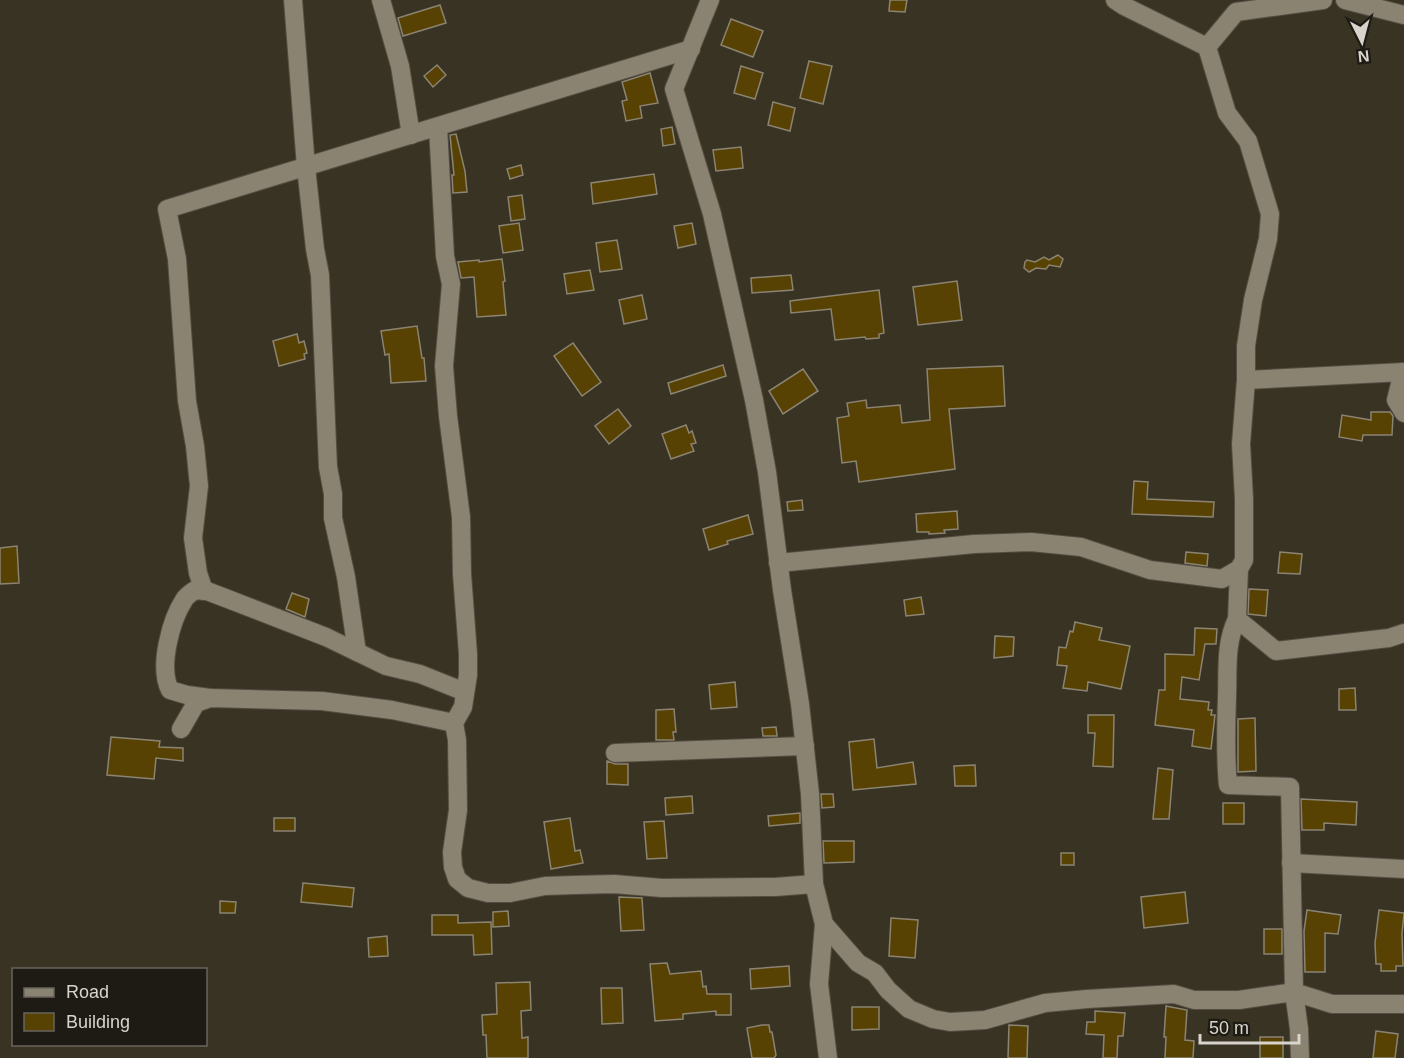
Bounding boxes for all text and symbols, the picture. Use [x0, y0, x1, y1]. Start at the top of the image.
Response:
north arrow [1332, 12, 1392, 72]
text: N [1357, 47, 1370, 65]
legend [12, 968, 207, 1046]
text: Road [66, 982, 109, 1002]
scale bar [1200, 1007, 1299, 1045]
text: Building [66, 1012, 130, 1032]
text: 50 m [1209, 1018, 1249, 1038]

